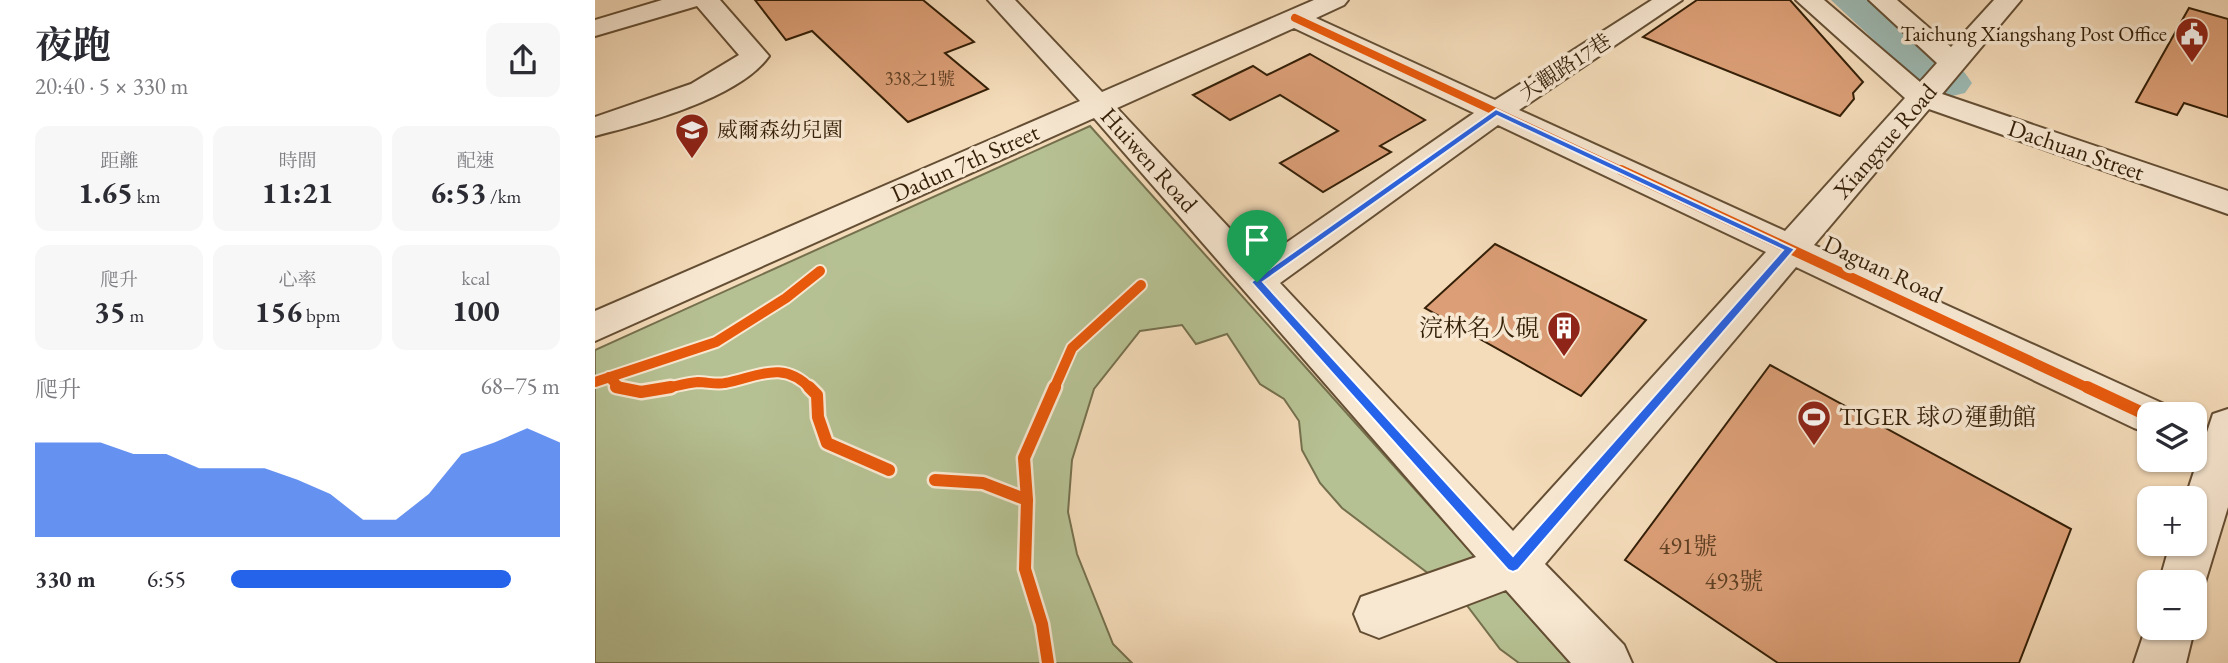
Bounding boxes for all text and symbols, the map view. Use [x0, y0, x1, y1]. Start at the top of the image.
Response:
public building icon: Taichung Xiangshang Post Office [2173, 15, 2211, 64]
text: 夜跑 [35, 20, 111, 69]
place label: Taichung Xiangshang Post Office [1901, 20, 2167, 47]
button: share [486, 23, 560, 97]
street label: 大觀路17巷 [1514, 27, 1616, 106]
house number: 338之1號 [885, 67, 955, 90]
text: 20:40 · 5 × 330 m [35, 71, 188, 101]
street label: Xiangxue Road [1825, 76, 1944, 206]
street label: Huiwen Road [1094, 101, 1205, 219]
school or university icon: 威爾森幼兒園 [673, 111, 711, 160]
street label: Dachuan Street [2004, 112, 2149, 187]
place label: 威爾森幼兒園 [717, 116, 843, 143]
street label: Dadun 7th Street [886, 116, 1044, 209]
text: 距離 [100, 148, 138, 173]
text: 時間 [278, 148, 317, 173]
text: 配速 [457, 148, 495, 173]
text: 1.65 [78, 173, 133, 212]
text: 11:21 [262, 173, 333, 212]
text: 6:53 [430, 173, 486, 212]
text: km [133, 184, 160, 209]
text: /km [486, 184, 521, 209]
pin [1227, 210, 1287, 282]
icon: arrive [1238, 221, 1276, 259]
street label: Daguan Road [1819, 227, 1949, 310]
text: kcal [462, 266, 490, 291]
text: 爬升 [100, 267, 138, 292]
text: 心率 [278, 267, 317, 292]
text: 100 [452, 291, 500, 330]
text: 35 [94, 292, 126, 331]
text: 156 [255, 292, 302, 331]
text: m [126, 303, 144, 328]
text: bpm [302, 303, 340, 328]
building icon: 浣林名人硯 [1545, 309, 1583, 358]
place label: 浣林名人硯 [1419, 312, 1539, 343]
text: 68–75 m [481, 371, 560, 401]
text: 爬升 [35, 374, 81, 404]
sports icon: TIGER 球の運動館 [1795, 398, 1833, 447]
place label: TIGER 球の運動館 [1839, 401, 2036, 432]
map controls [2137, 402, 2207, 640]
button: layers [2137, 402, 2207, 472]
button: + [2137, 486, 2207, 556]
house number: 491號 [1659, 530, 1717, 561]
text: 330 m [35, 564, 96, 594]
text: 6:55 [147, 564, 186, 594]
house number: 493號 [1705, 565, 1763, 596]
button: − [2137, 570, 2207, 640]

